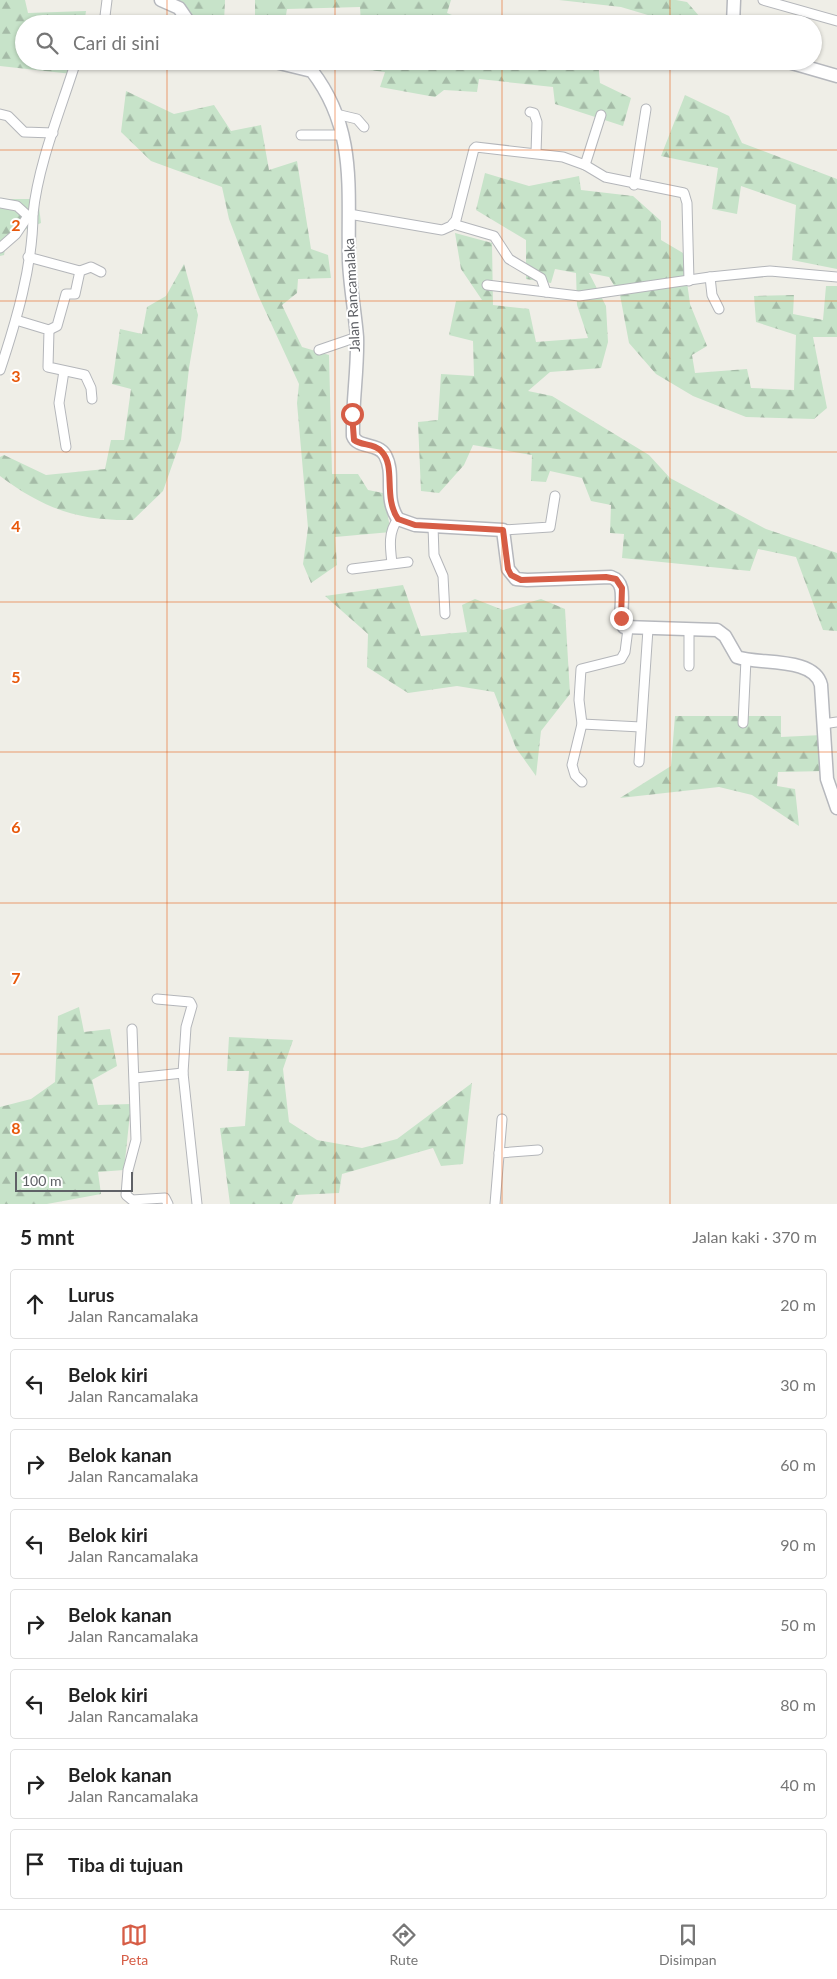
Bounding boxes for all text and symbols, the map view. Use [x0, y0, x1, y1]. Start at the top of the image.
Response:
search box [15, 15, 822, 70]
icon: search [33, 29, 61, 57]
text: Cari di sini [73, 31, 160, 54]
text: 2 [11, 215, 21, 234]
street label: Jalan Rancamalaka [340, 238, 363, 352]
text: 3 [11, 366, 21, 385]
route start [341, 403, 364, 426]
text: 4 [11, 516, 21, 535]
route end [610, 607, 633, 630]
text: 5 [11, 667, 21, 686]
text: 6 [11, 817, 21, 836]
text: 7 [11, 968, 21, 987]
text: 8 [11, 1118, 21, 1137]
scale bar [15, 1169, 132, 1192]
text: 100 m [22, 1172, 61, 1189]
text: 5 mnt [20, 1224, 74, 1249]
text: Jalan kaki · 370 m [692, 1227, 817, 1246]
text: Lurus [68, 1283, 114, 1306]
icon: ahead [21, 1290, 49, 1318]
text: 20 m [780, 1295, 816, 1314]
text: Jalan Rancamalaka [68, 1306, 198, 1325]
text: Belok kiri [68, 1363, 148, 1386]
icon: left [21, 1370, 49, 1398]
text: 30 m [780, 1375, 816, 1394]
text: Jalan Rancamalaka [68, 1386, 198, 1405]
text: Belok kanan [68, 1443, 172, 1466]
icon: right [21, 1450, 49, 1478]
text: 60 m [780, 1455, 816, 1474]
text: Jalan Rancamalaka [68, 1466, 198, 1485]
text: Belok kiri [68, 1523, 148, 1546]
icon: left [21, 1530, 49, 1558]
text: 90 m [780, 1535, 816, 1554]
text: Jalan Rancamalaka [68, 1546, 198, 1565]
text: Belok kanan [68, 1603, 172, 1626]
icon: right [21, 1610, 49, 1638]
text: 50 m [780, 1615, 816, 1634]
text: Jalan Rancamalaka [68, 1626, 198, 1645]
text: Belok kiri [68, 1683, 148, 1706]
icon: left [21, 1690, 49, 1718]
text: 80 m [780, 1695, 816, 1714]
text: Jalan Rancamalaka [68, 1706, 198, 1725]
text: Belok kanan [68, 1763, 172, 1786]
icon: right [21, 1770, 49, 1798]
text: 40 m [780, 1775, 816, 1794]
text: Jalan Rancamalaka [68, 1786, 198, 1805]
icon: arrive [21, 1850, 49, 1878]
text: Tiba di tujuan [68, 1853, 183, 1876]
tab: Peta [120, 1921, 148, 1968]
tab: Rute [389, 1921, 418, 1968]
tab: Disimpan [659, 1921, 717, 1968]

